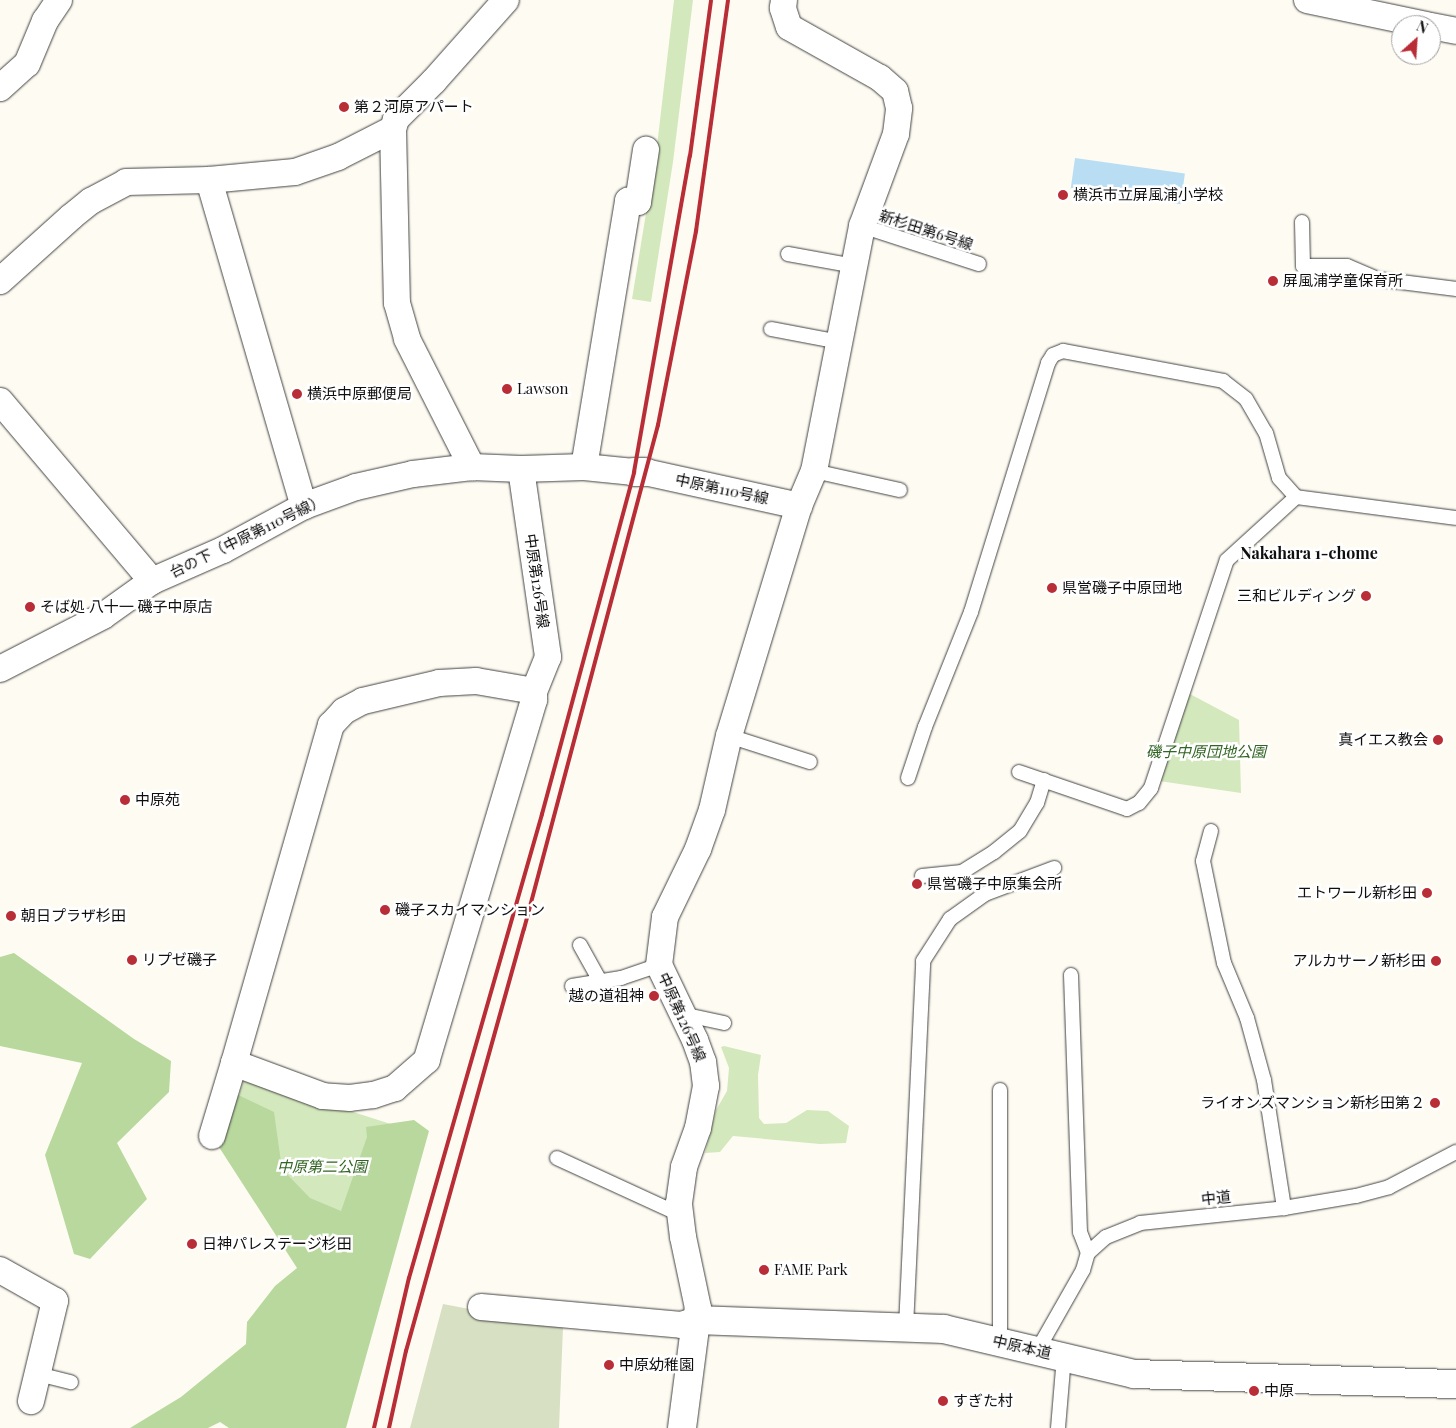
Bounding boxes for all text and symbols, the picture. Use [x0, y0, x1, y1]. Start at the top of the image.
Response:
north arrow [1391, 15, 1441, 65]
text: N [1414, 16, 1431, 38]
place label: 第２河原アパート [354, 98, 474, 116]
marker: 第２河原アパート [338, 101, 350, 113]
place label: 横浜市立屏風浦小学校 [1073, 186, 1223, 204]
marker: 横浜市立屏風浦小学校 [1057, 189, 1069, 201]
street label: 新杉田第6号線 [877, 206, 975, 254]
place label: 屏風浦学童保育所 [1283, 272, 1403, 290]
marker: 屏風浦学童保育所 [1267, 275, 1279, 287]
place label: Lawson [517, 380, 569, 398]
marker: Lawson [501, 383, 513, 395]
place label: 横浜中原郵便局 [307, 385, 412, 403]
marker: 横浜中原郵便局 [291, 388, 303, 400]
street label: 中原第110号線 [674, 470, 770, 508]
street label: 台の下（中原第110号線） [167, 491, 327, 581]
street label: 中原第126号線 [521, 532, 553, 630]
district label: Nakahara 1-chome [1240, 543, 1378, 563]
place label: 県営磯子中原団地 [1062, 579, 1182, 597]
marker: 県営磯子中原団地 [1046, 582, 1058, 594]
place label: 三和ビルディング [1236, 587, 1356, 605]
marker: 三和ビルディング [1360, 590, 1372, 602]
place label: そば処 八十一 磯子中原店 [40, 598, 212, 616]
marker: そば処 八十一 磯子中原店 [24, 601, 36, 613]
place label: 真イエス教会 [1338, 731, 1428, 749]
marker: 真イエス教会 [1432, 734, 1444, 746]
park label: 磯子中原団地公園 [1146, 743, 1266, 761]
place label: 中原苑 [135, 791, 180, 809]
marker: 中原苑 [119, 794, 131, 806]
place label: 県営磯子中原集会所 [927, 875, 1062, 893]
marker: 県営磯子中原集会所 [911, 878, 923, 890]
place label: エトワール新杉田 [1297, 884, 1417, 902]
marker: エトワール新杉田 [1421, 887, 1433, 899]
place label: 磯子スカイマンション [395, 901, 545, 919]
marker: 磯子スカイマンション [379, 904, 391, 916]
place label: 朝日プラザ杉田 [21, 907, 126, 925]
marker: 朝日プラザ杉田 [5, 910, 17, 922]
place label: リプゼ磯子 [142, 951, 217, 969]
place label: アルカサーノ新杉田 [1291, 952, 1426, 970]
marker: リプゼ磯子 [126, 954, 138, 966]
marker: アルカサーノ新杉田 [1430, 955, 1442, 967]
street label: 中原第126号線 [654, 970, 710, 1064]
place label: 越の道祖神 [569, 987, 644, 1005]
marker: 越の道祖神 [648, 990, 660, 1002]
place label: ライオンズマンション新杉田第２ [1200, 1094, 1425, 1112]
marker: ライオンズマンション新杉田第２ [1429, 1097, 1441, 1109]
park label: 中原第二公園 [277, 1158, 367, 1176]
street label: 中道 [1200, 1187, 1232, 1209]
place label: 日神パレステージ杉田 [202, 1235, 352, 1253]
marker: 日神パレステージ杉田 [186, 1238, 198, 1250]
place label: FAME Park [774, 1261, 848, 1279]
marker: FAME Park [758, 1264, 770, 1276]
street label: 中原本道 [991, 1331, 1053, 1363]
place label: 中原幼稚園 [619, 1356, 694, 1374]
marker: 中原幼稚園 [603, 1359, 615, 1371]
place label: 中原 [1264, 1382, 1294, 1400]
marker: 中原 [1248, 1385, 1260, 1397]
place label: すぎた村 [953, 1392, 1013, 1410]
marker: すぎた村 [937, 1395, 949, 1407]

